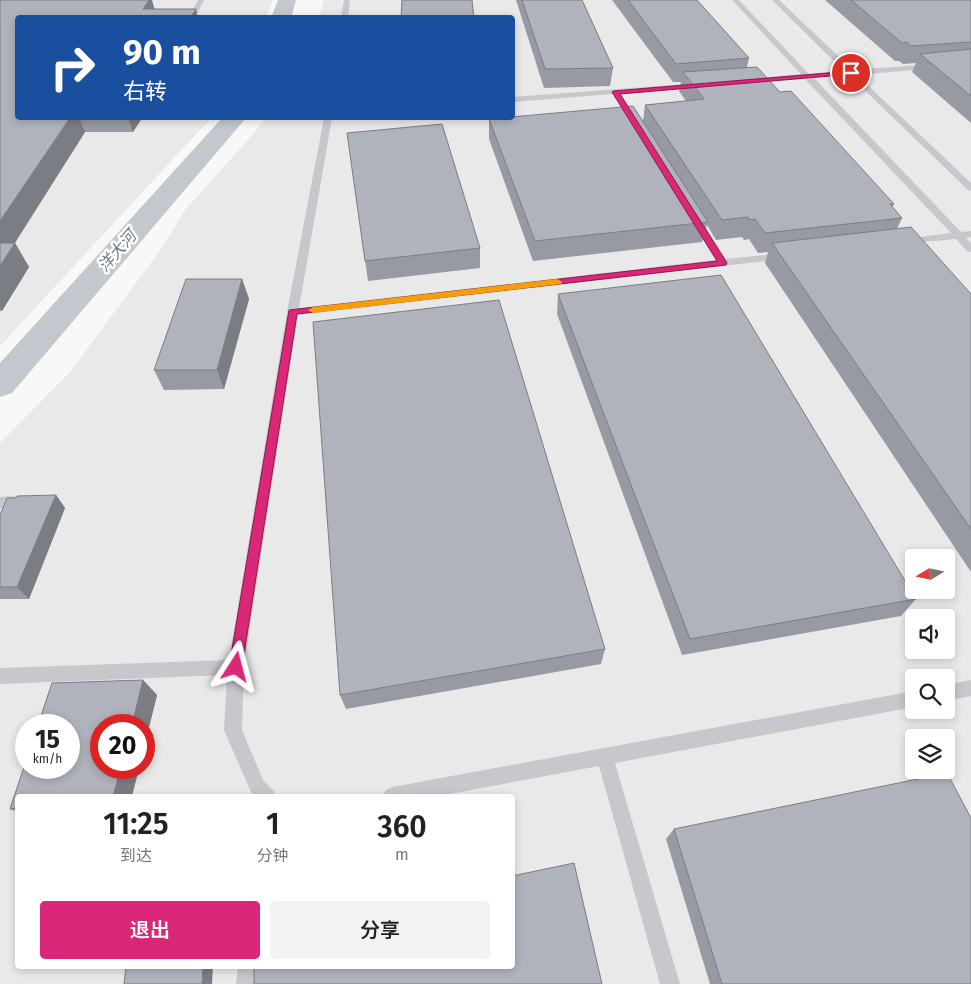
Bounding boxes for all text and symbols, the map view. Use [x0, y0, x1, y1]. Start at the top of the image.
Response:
text: 90 m [123, 31, 201, 73]
icon: right [40, 35, 105, 100]
pin [830, 52, 872, 94]
icon: arrive [837, 59, 865, 87]
text: 右转 [123, 78, 167, 105]
water label: 洋大河 [94, 224, 142, 275]
north arrow [905, 549, 955, 599]
map controls [905, 549, 955, 779]
button: sound [905, 609, 955, 659]
position arrow [209, 640, 261, 692]
button: search [905, 669, 955, 719]
speed limit sign: 20 [90, 714, 155, 779]
text: 15 [35, 725, 60, 755]
button: layers [905, 729, 955, 779]
text: km/h [33, 752, 62, 766]
text: 11:25 [103, 806, 169, 842]
text: 1 [266, 806, 280, 842]
text: 360 [377, 809, 427, 845]
text: m [395, 845, 409, 864]
text: 到达 [120, 846, 152, 865]
text: 分钟 [257, 846, 289, 865]
button: 退出 [40, 901, 260, 959]
button: 分享 [270, 901, 490, 959]

